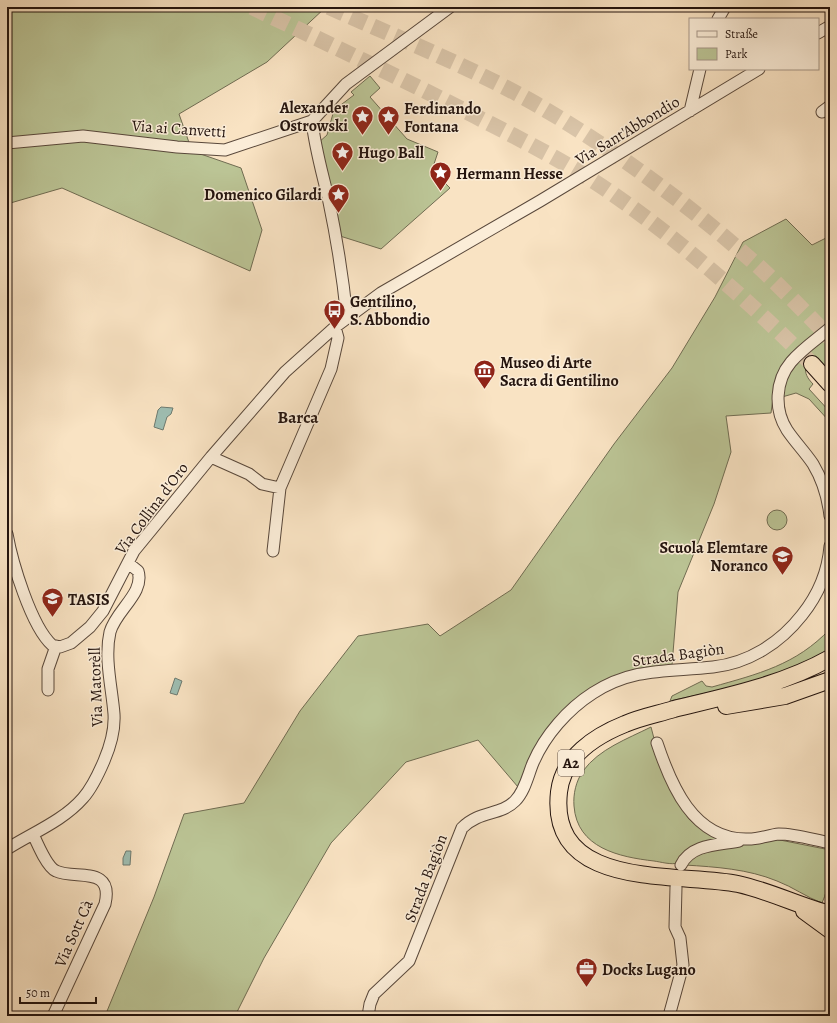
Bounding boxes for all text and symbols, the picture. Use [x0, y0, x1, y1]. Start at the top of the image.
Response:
legend [689, 18, 819, 70]
text: Straße [725, 26, 758, 42]
text: Park [725, 46, 748, 62]
street label: Via Sant'Abbondio [570, 91, 684, 171]
place label: Alexander Ostrowski [279, 97, 348, 137]
place label: Ferdinando Fontana [404, 98, 481, 138]
place icon: Alexander Ostrowski [350, 103, 376, 136]
place icon: Ferdinando Fontana [375, 104, 401, 137]
street label: Via ai Canvetti [130, 115, 227, 143]
place icon: Hugo Ball [330, 139, 356, 172]
place label: Hugo Ball [358, 142, 425, 164]
place icon: Hermann Hesse [428, 160, 454, 193]
place label: Hermann Hesse [456, 163, 563, 185]
place icon: Domenico Gilardi [325, 181, 351, 214]
place label: Domenico Gilardi [204, 184, 322, 206]
place label: Gentilino, S. Abbondio [350, 291, 430, 331]
bus stop icon: Gentilino, S. Abbondio [321, 297, 347, 330]
place label: Museo di Arte Sacra di Gentilino [500, 352, 619, 392]
museum icon: Museo di Arte Sacra di Gentilino [472, 358, 498, 391]
district label: Barca [277, 406, 319, 429]
street label: Via Collina d'Oro [109, 458, 194, 560]
place label: Scuola Elemtare Noranco [660, 537, 768, 577]
school or university icon: Scuola Elemtare Noranco [770, 543, 796, 576]
school or university icon: TASIS [39, 586, 65, 619]
place label: TASIS [68, 589, 110, 611]
street label: Strada Bagiòn [631, 638, 726, 672]
street label: Via Matorèll [84, 647, 108, 728]
road number: A2 [558, 750, 584, 776]
street label: Strada Bagiòn [399, 831, 453, 926]
street label: Via Sott Cà [49, 896, 99, 971]
office icon: Docks Lugano [574, 956, 600, 989]
place label: Docks Lugano [602, 959, 696, 981]
scale bar [20, 979, 96, 1005]
text: 50 m [26, 985, 50, 1001]

